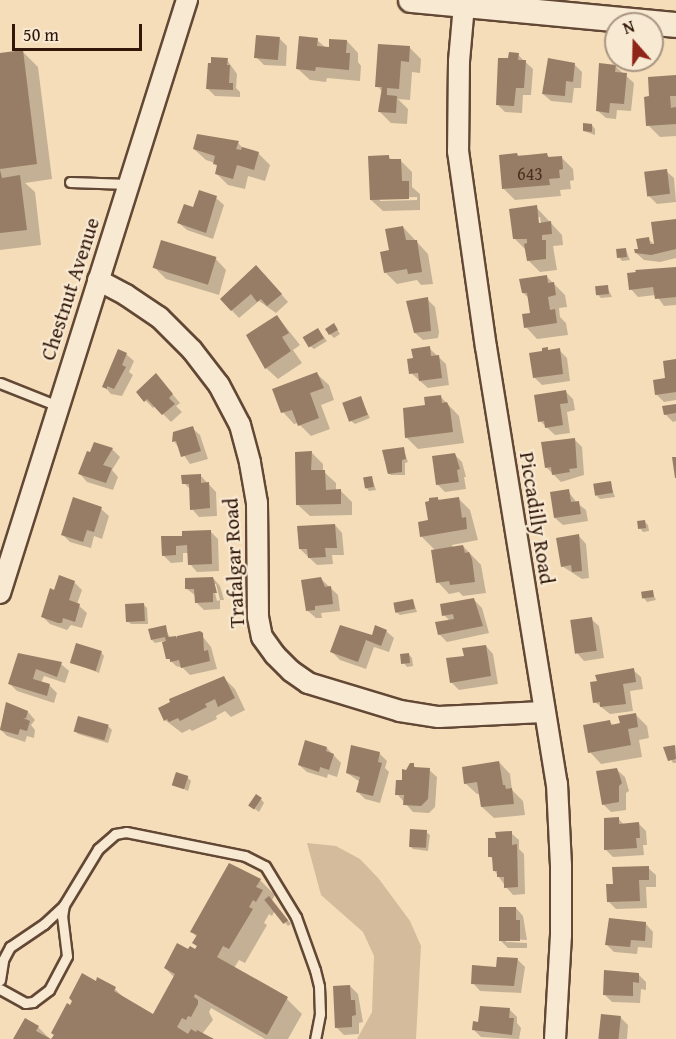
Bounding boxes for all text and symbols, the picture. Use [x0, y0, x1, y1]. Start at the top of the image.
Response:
scale bar [15, 12, 146, 50]
north arrow [604, 12, 664, 72]
text: N [619, 14, 638, 40]
text: 50 m [23, 21, 59, 48]
house number: 643 [517, 163, 543, 185]
street label: Chestnut Avenue [35, 214, 105, 364]
street label: Piccadilly Road [514, 450, 560, 586]
street label: Trafalgar Road [218, 497, 250, 629]

